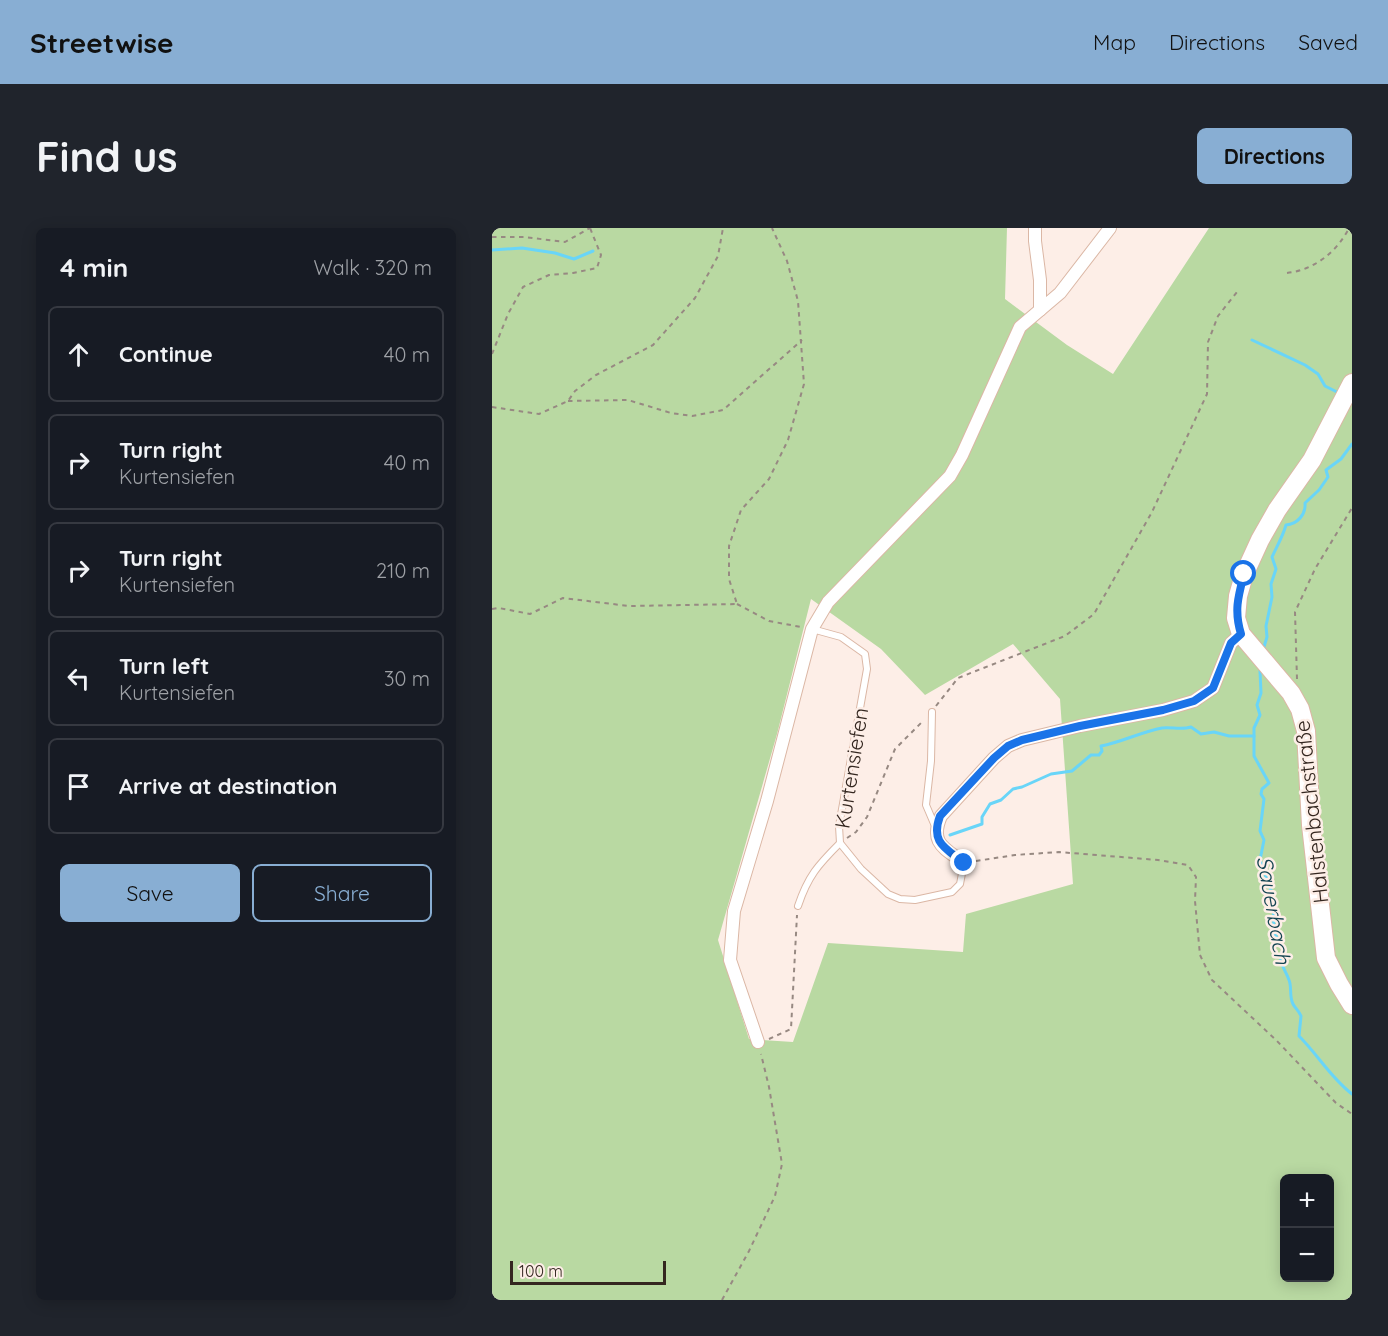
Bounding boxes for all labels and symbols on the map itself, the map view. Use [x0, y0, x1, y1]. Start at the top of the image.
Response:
route start [1230, 560, 1256, 586]
street label: Kurtensiefen [829, 706, 873, 830]
street label: Halstenbachstraße [1288, 719, 1334, 905]
route end [950, 849, 976, 875]
water label: Sauerbach [1251, 854, 1297, 967]
scale bar [510, 1258, 666, 1286]

